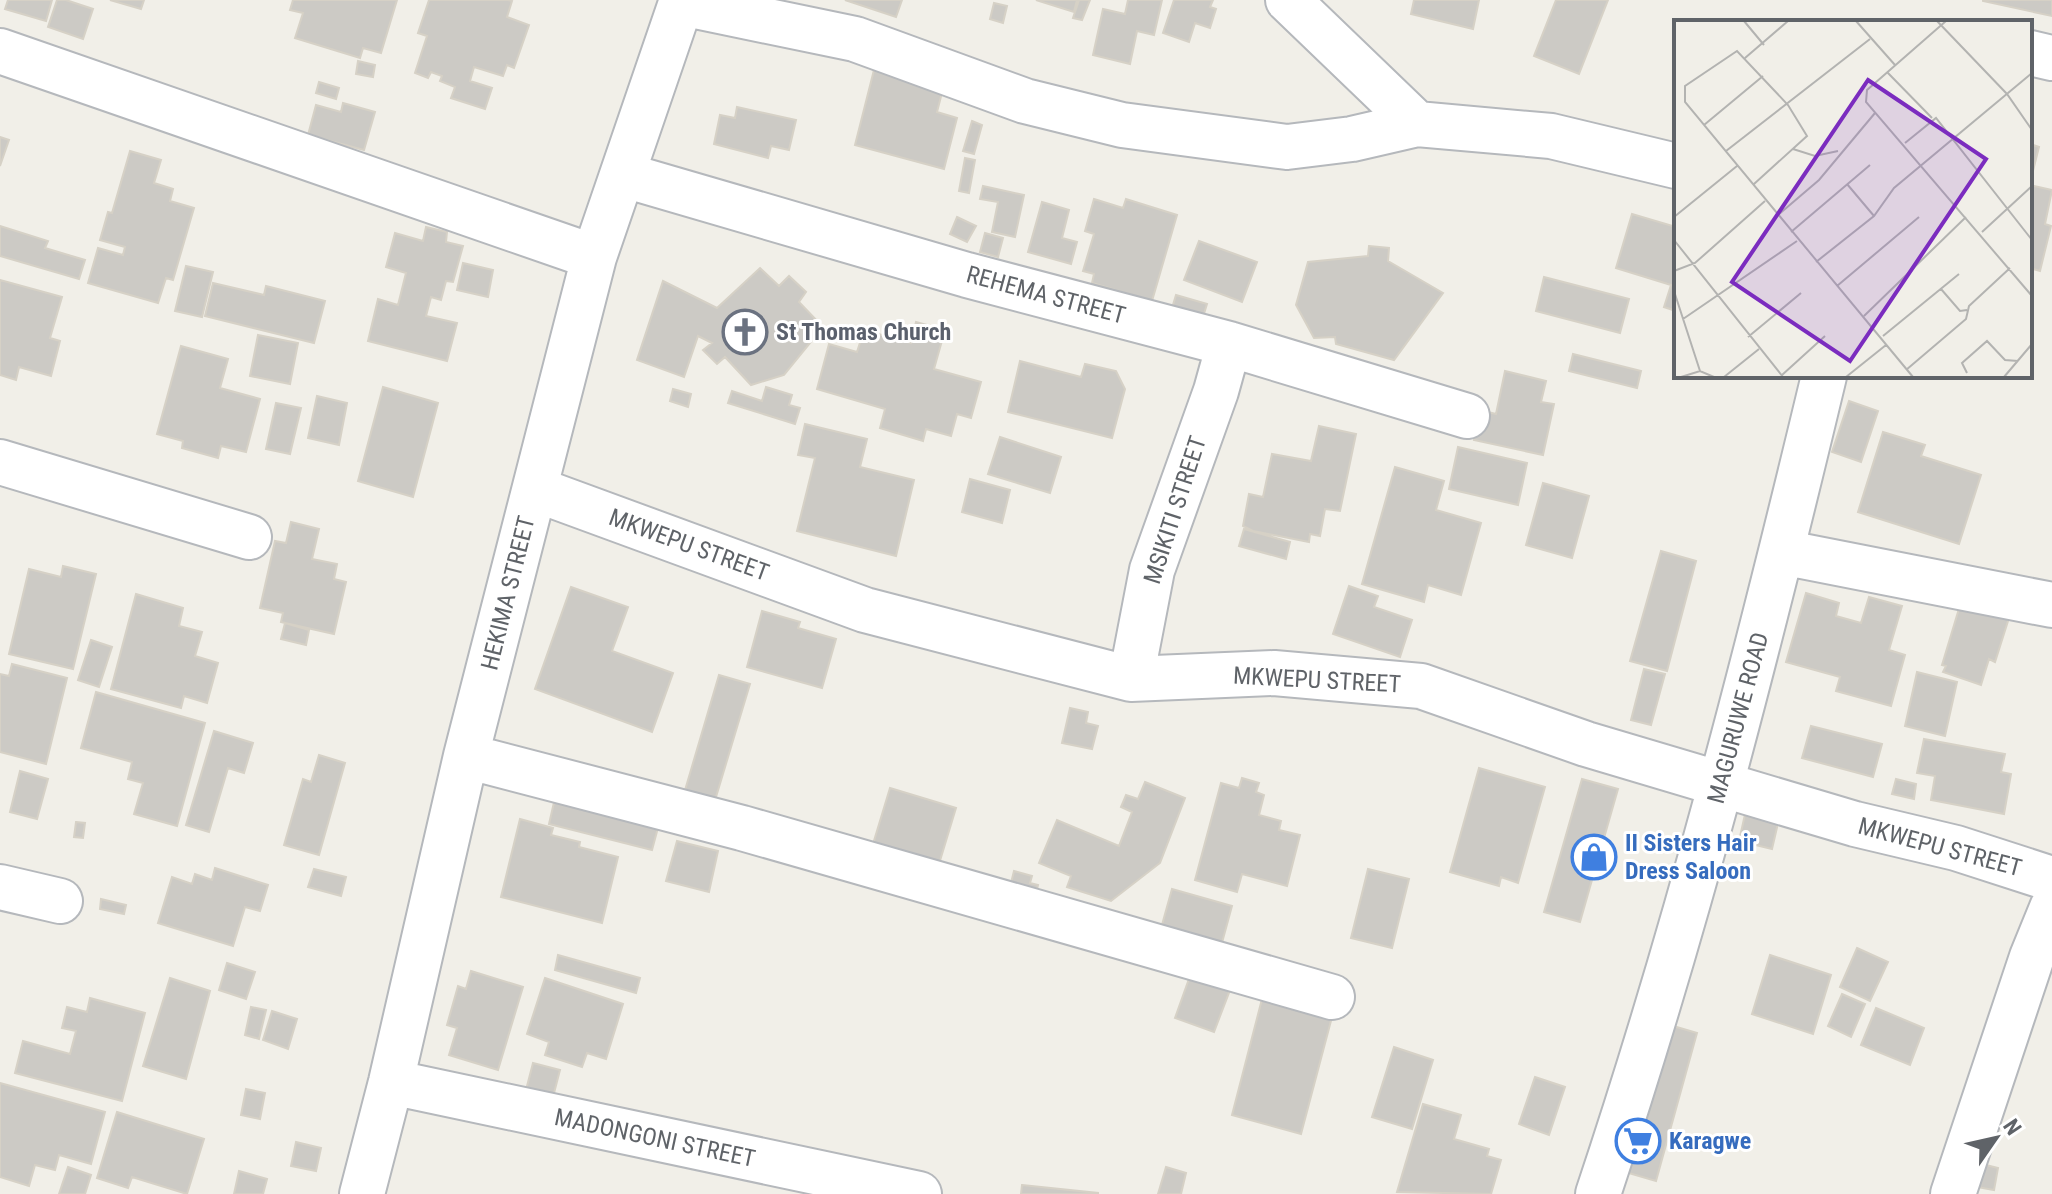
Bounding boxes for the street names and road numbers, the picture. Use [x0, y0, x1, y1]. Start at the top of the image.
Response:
street label: REHEMA STREET [963, 260, 1129, 330]
street label: MSIKITI STREET [1138, 433, 1212, 587]
street label: MKWEPU STREET [605, 503, 773, 587]
street label: HEKIMA STREET [475, 513, 541, 673]
street label: MAGURUWE ROAD [1702, 629, 1774, 807]
street label: MKWEPU STREET [1232, 662, 1402, 698]
street label: MKWEPU STREET [1855, 812, 2025, 882]
street label: MADONGONI STREET [552, 1103, 758, 1173]

